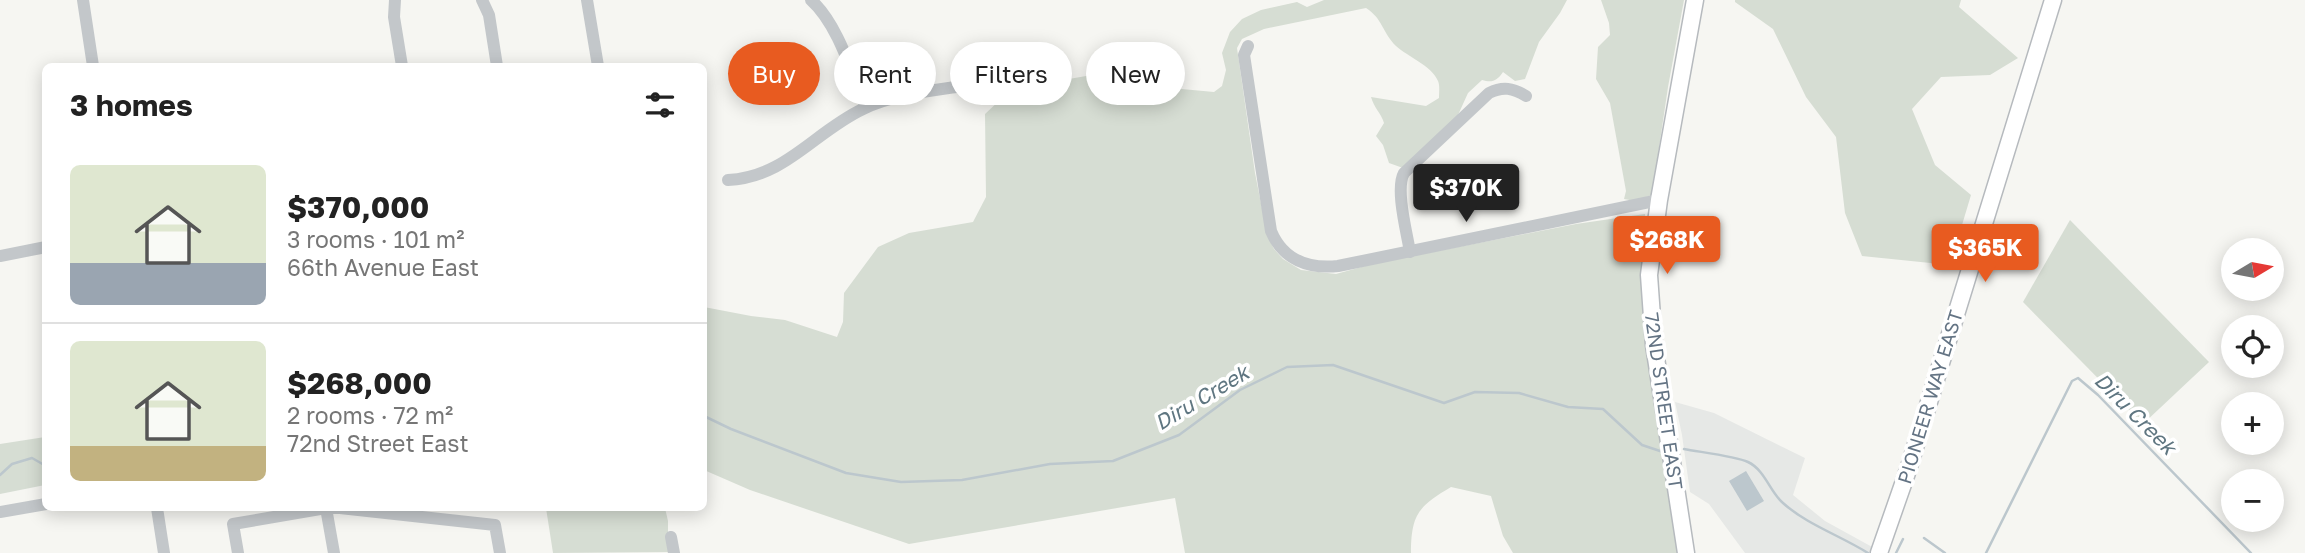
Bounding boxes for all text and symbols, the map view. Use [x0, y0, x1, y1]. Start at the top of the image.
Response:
chip: Buy [728, 42, 820, 105]
chip: Rent [834, 42, 936, 105]
chip: Filters [950, 42, 1072, 105]
chip: New [1086, 42, 1185, 105]
icon: filters [641, 86, 679, 124]
text: 3 homes [70, 87, 193, 123]
pin: $370K [1417, 164, 1515, 224]
text: $370K [1429, 173, 1503, 201]
text: $370,000 [287, 189, 429, 225]
icon: home [126, 193, 210, 277]
pin: $268K [1618, 216, 1716, 276]
pin: $365K [1936, 224, 2034, 284]
text: 3 rooms · 101 m² [287, 225, 464, 253]
text: $268K [1629, 225, 1705, 253]
text: $365K [1948, 233, 2022, 261]
north arrow [2221, 238, 2284, 301]
map controls [2221, 238, 2284, 532]
text: 66th Avenue East [287, 253, 479, 281]
street label: PIONEER WAY EAST [1892, 307, 1967, 487]
street label: 72ND STREET EAST [1641, 311, 1688, 491]
button: locate [2221, 315, 2284, 378]
water label: Diru Creek [1150, 358, 1255, 435]
text: $268,000 [287, 365, 432, 401]
water label: Diru Creek [2089, 367, 2184, 461]
icon: home [126, 369, 210, 453]
button: + [2221, 392, 2284, 455]
text: 2 rooms · 72 m² [287, 401, 453, 429]
text: 72nd Street East [287, 429, 469, 457]
button: − [2221, 469, 2284, 532]

